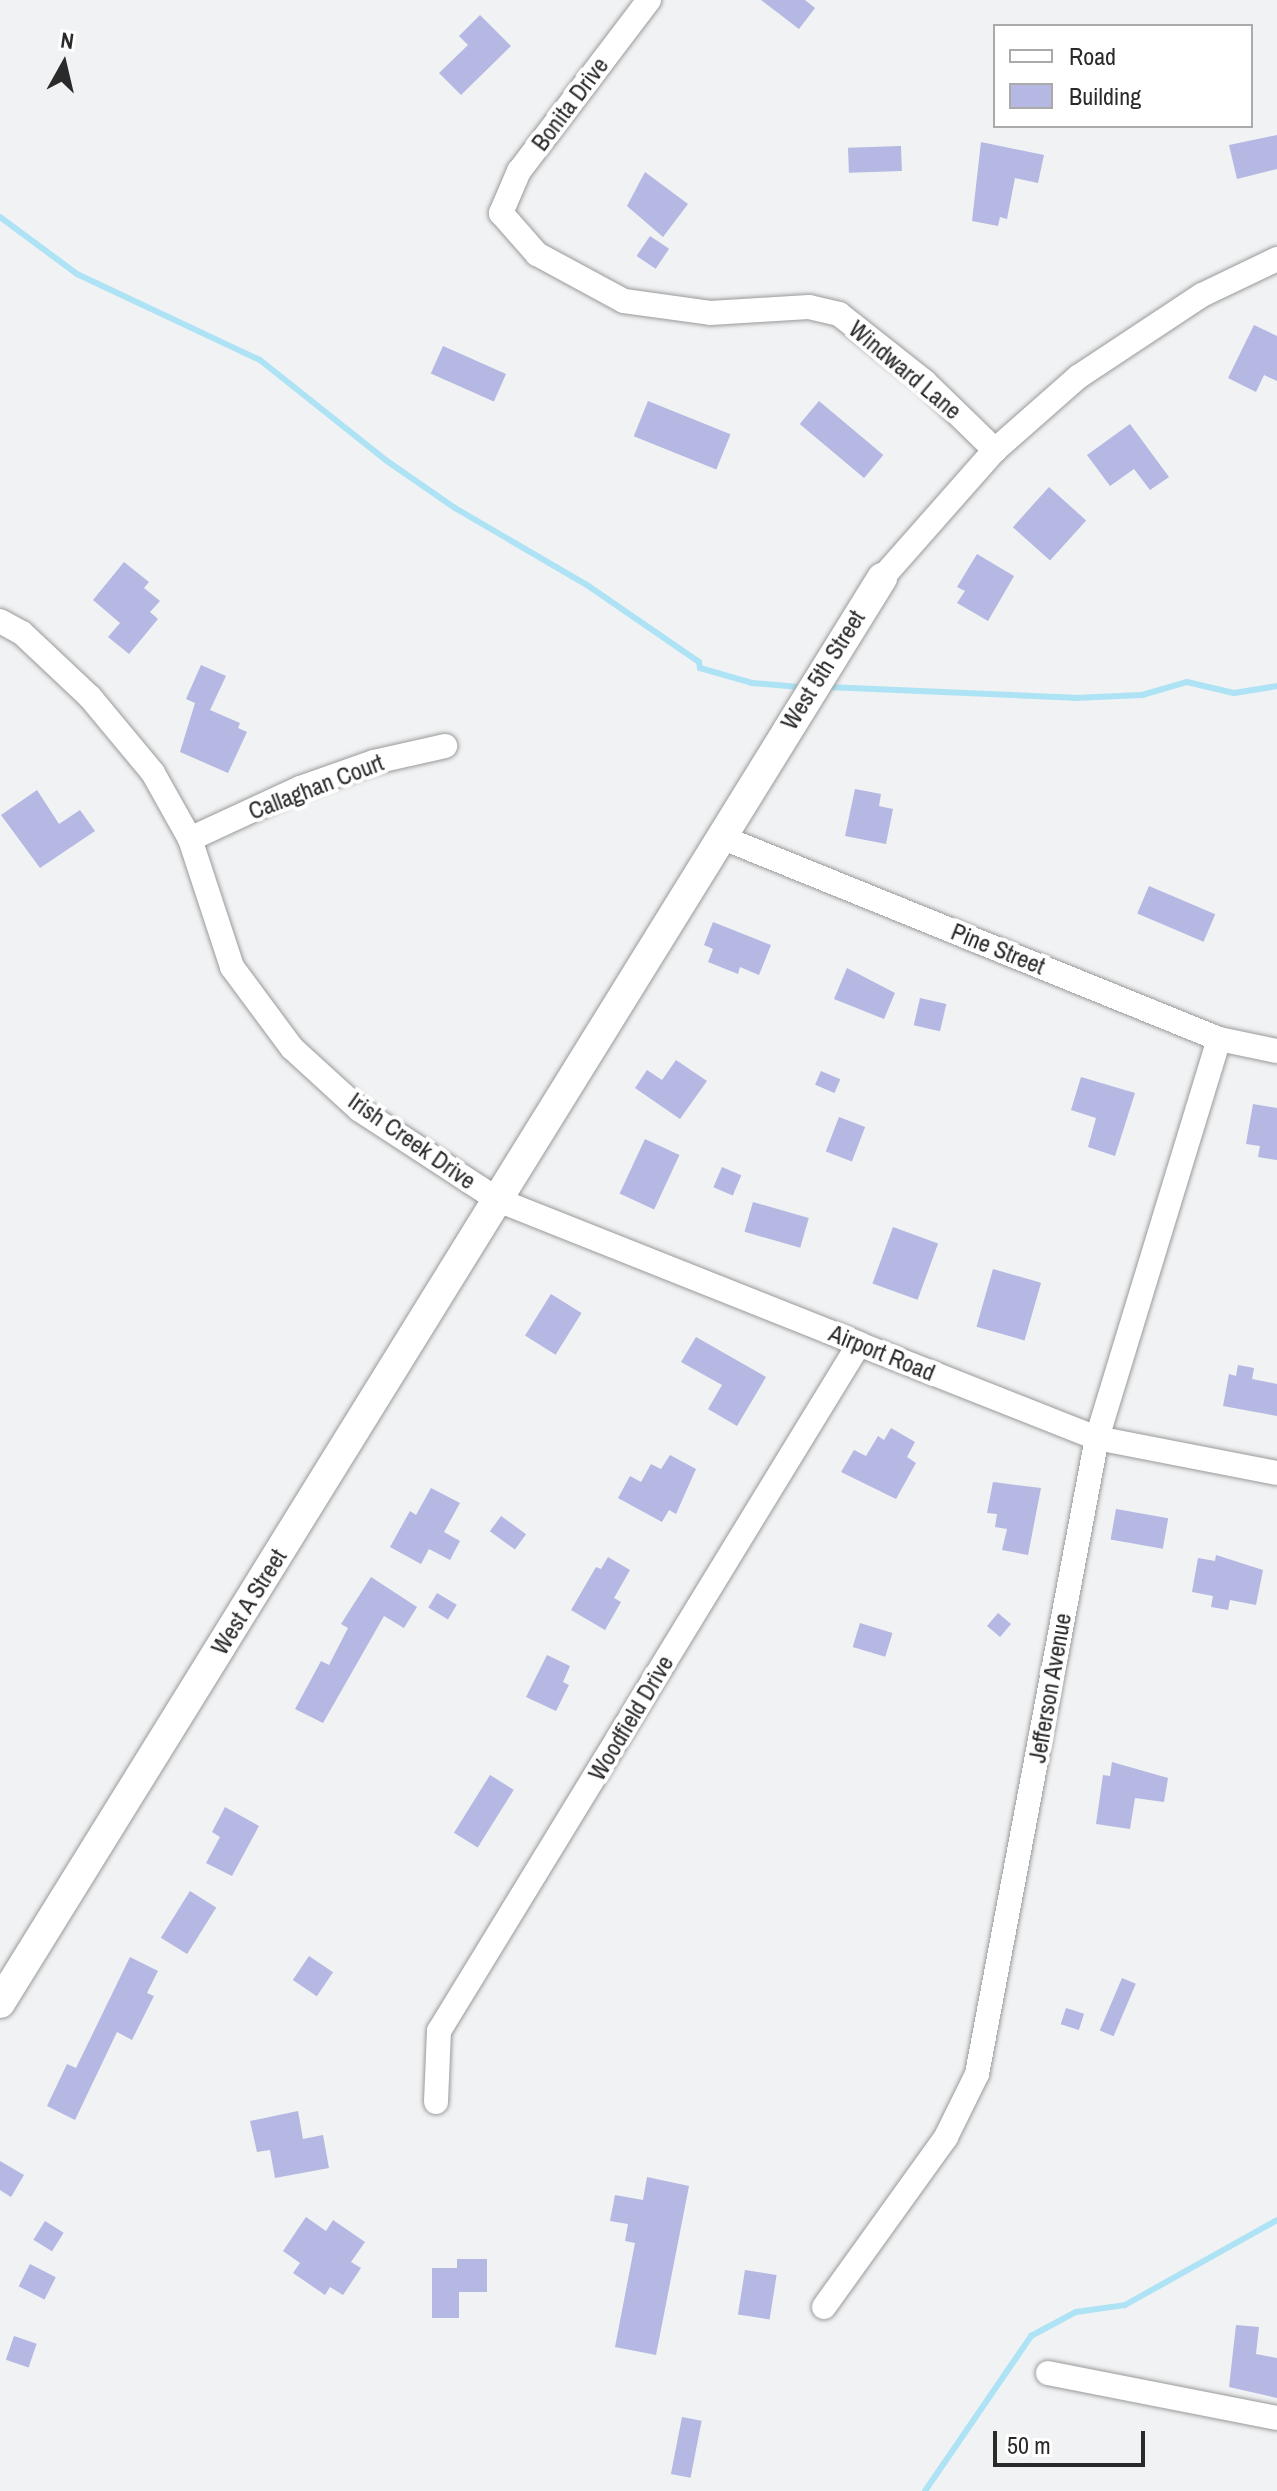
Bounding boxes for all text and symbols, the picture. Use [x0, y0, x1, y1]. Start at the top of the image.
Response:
north arrow [24, 24, 104, 104]
text: N [59, 24, 76, 56]
legend [993, 24, 1253, 128]
text: Road [1069, 40, 1116, 72]
street label: Bonita Drive [526, 52, 614, 156]
text: Building [1069, 80, 1141, 112]
street label: Windward Lane [843, 315, 967, 425]
street label: West 5th Street [775, 605, 871, 735]
street label: Callaghan Court [244, 748, 388, 826]
street label: Pine Street [947, 917, 1049, 981]
street label: Irish Creek Drive [343, 1087, 481, 1195]
street label: Airport Road [825, 1319, 939, 1387]
street label: West A Street [205, 1543, 293, 1661]
street label: Jefferson Avenue [1023, 1610, 1077, 1766]
street label: Woodfield Drive [582, 1650, 680, 1786]
scale bar [997, 2415, 1149, 2465]
text: 50 m [1007, 2429, 1051, 2461]

